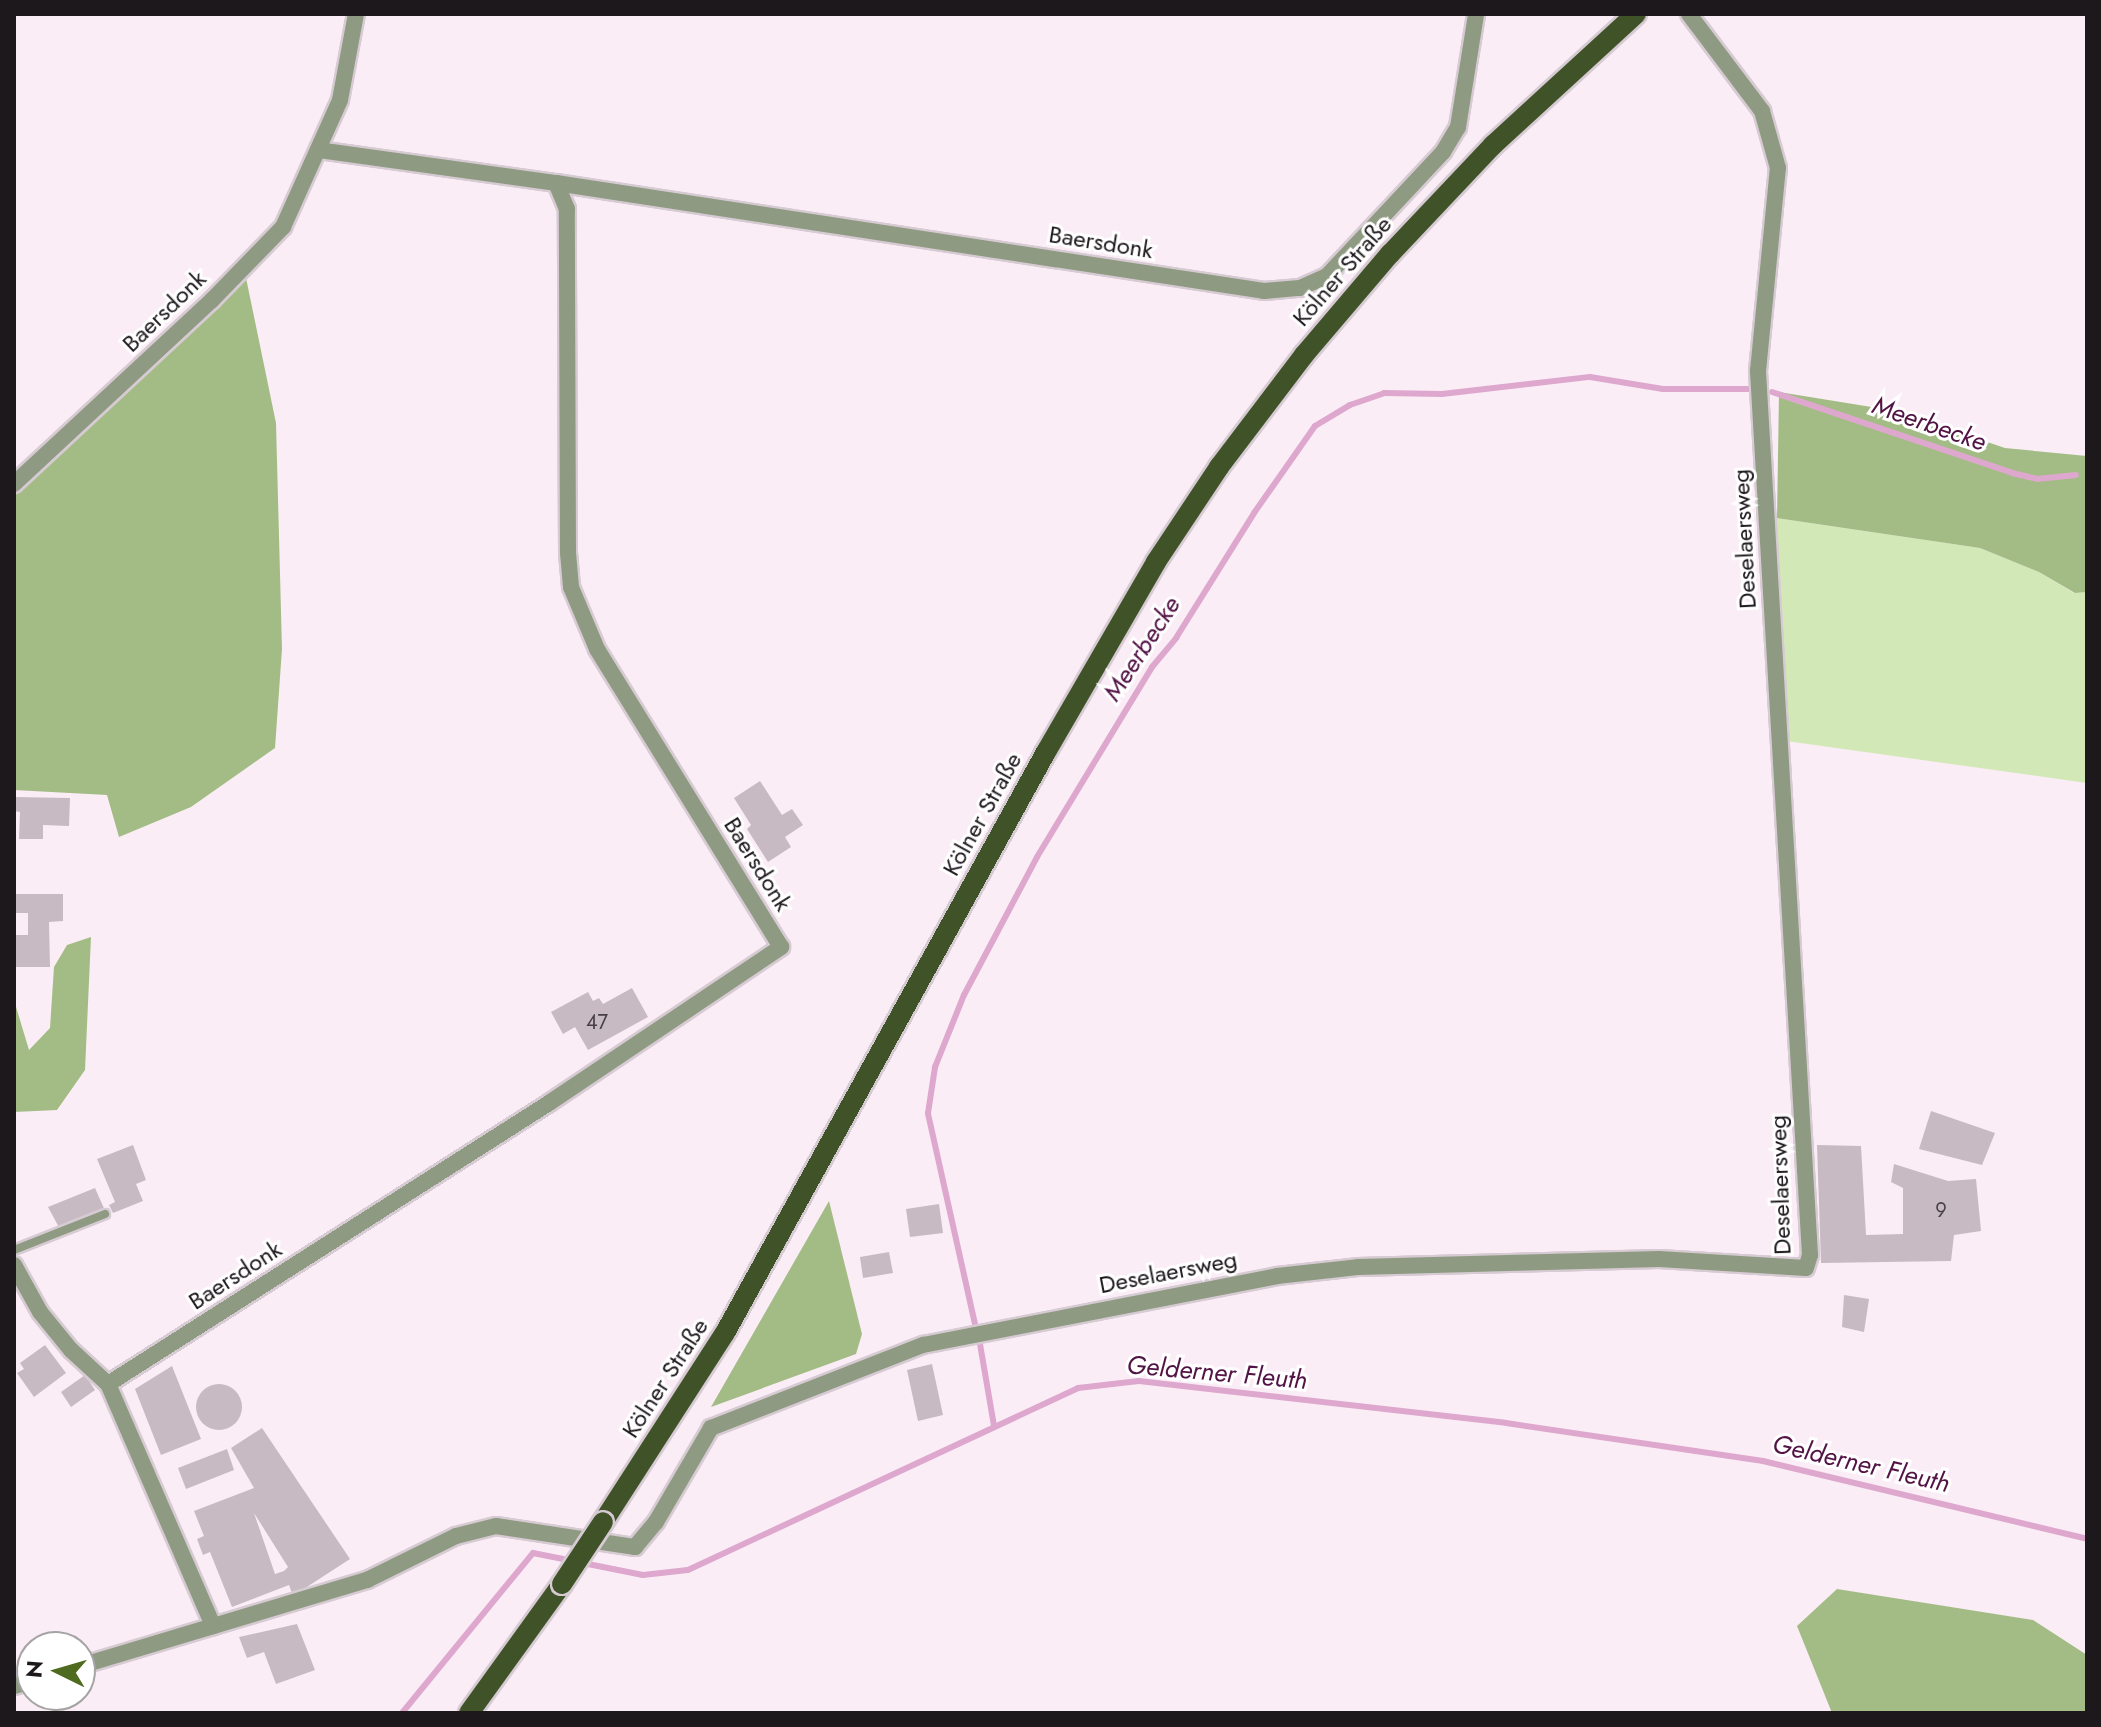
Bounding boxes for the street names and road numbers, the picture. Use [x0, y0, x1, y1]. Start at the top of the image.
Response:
street label: Kölner Straße [1286, 210, 1398, 332]
street label: Baersdonk [1047, 220, 1155, 264]
street label: Baersdonk [116, 264, 212, 358]
street label: Deselaersweg [1726, 468, 1762, 610]
street label: Kölner Straße [936, 747, 1028, 881]
street label: Baersdonk [718, 812, 798, 916]
street label: Deselaersweg [1763, 1115, 1797, 1255]
street label: Baersdonk [183, 1234, 287, 1316]
street label: Deselaersweg [1097, 1245, 1239, 1299]
street label: Kölner Straße [616, 1313, 714, 1443]

